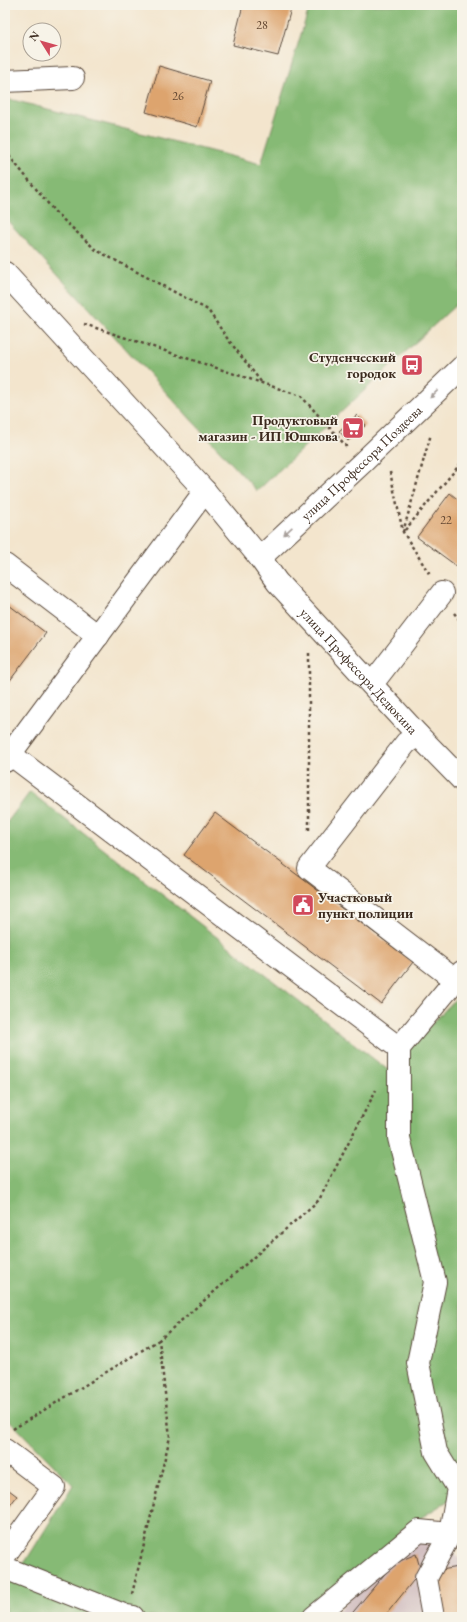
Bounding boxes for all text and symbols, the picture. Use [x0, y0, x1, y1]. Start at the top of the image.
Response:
house number: 28 [256, 17, 268, 33]
north arrow [22, 22, 62, 62]
text: N [26, 28, 42, 44]
house number: 26 [172, 88, 184, 104]
place label: Студенческий городок [309, 348, 396, 382]
bus stop icon: Студенческий городок [399, 352, 425, 378]
one-way arrow [429, 389, 439, 399]
street label: улица Профессора Поздеева [297, 401, 426, 524]
place label: Продуктовый магазин - ИП Юшкова [198, 411, 339, 445]
supermarket icon: Продуктовый магазин - ИП Юшкова [340, 415, 366, 441]
house number: 22 [440, 512, 452, 528]
one-way arrow [284, 526, 293, 535]
street label: улица Профессора Дедюкина [296, 604, 422, 738]
place label: Участковый пункт полиции [317, 888, 413, 922]
public building icon: Участковый пункт полиции [290, 892, 316, 918]

